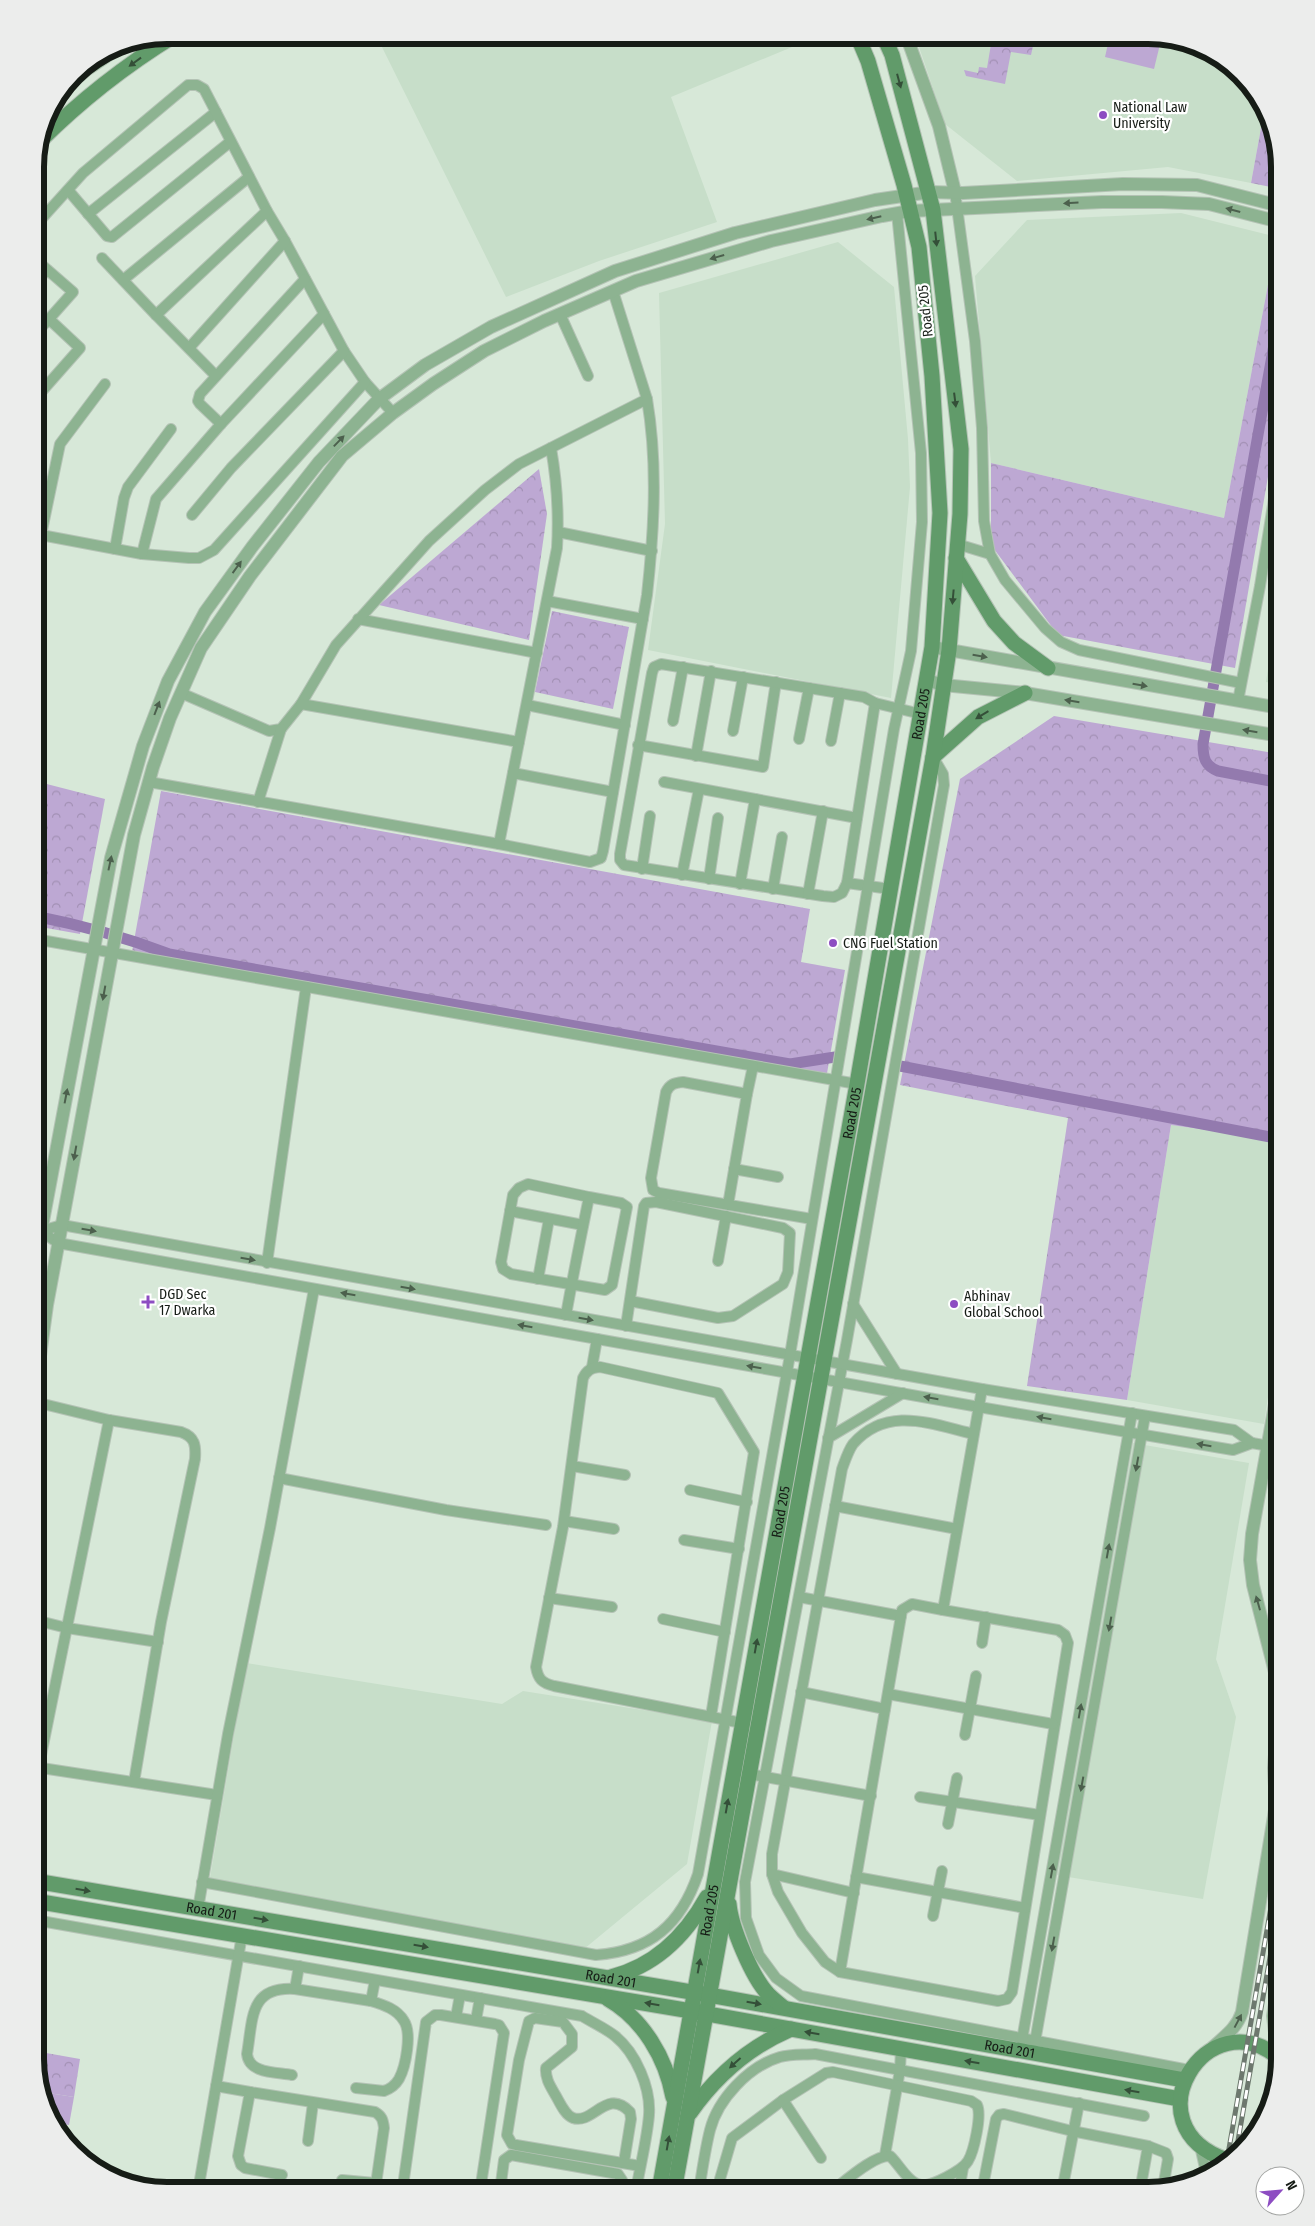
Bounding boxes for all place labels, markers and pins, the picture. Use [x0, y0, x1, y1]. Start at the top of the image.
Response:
place label: National Law University [1113, 99, 1187, 132]
marker: National Law University [1097, 109, 1109, 121]
place label: CNG Fuel Station [843, 935, 938, 952]
marker: CNG Fuel Station [827, 937, 839, 949]
place label: DGD Sec 17 Dwarka [159, 1286, 216, 1319]
place label: Abhinav Global School [964, 1288, 1043, 1321]
marker: DGD Sec 17 Dwarka [141, 1295, 155, 1309]
marker: Abhinav Global School [948, 1298, 960, 1310]

